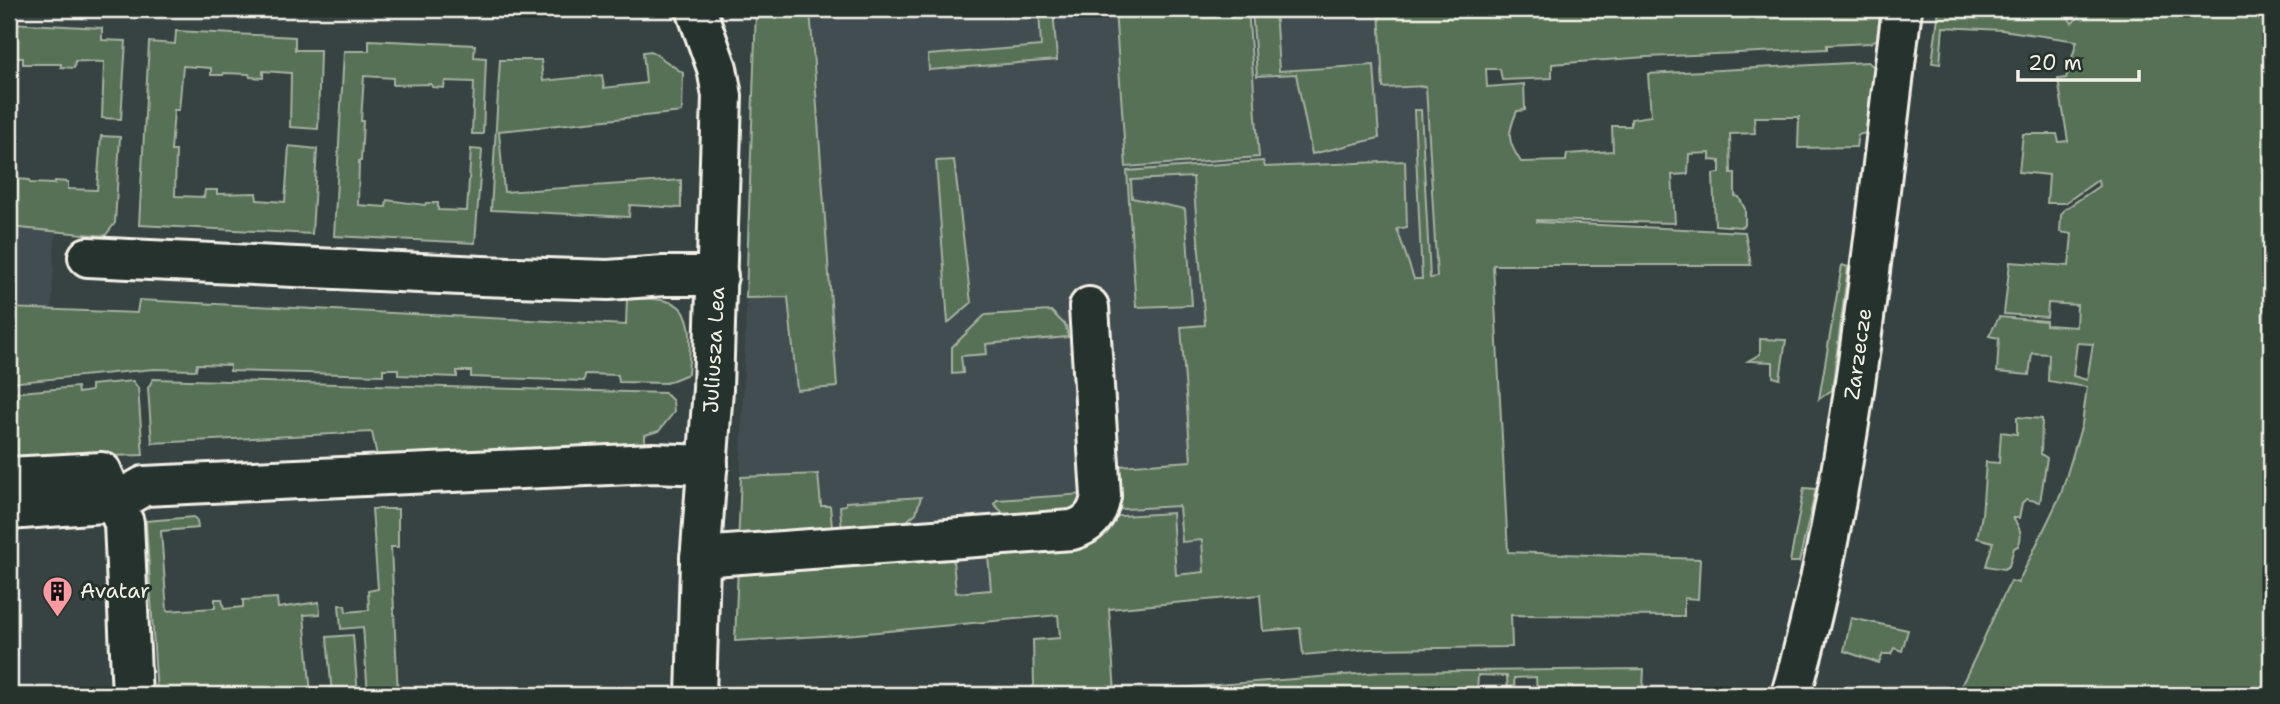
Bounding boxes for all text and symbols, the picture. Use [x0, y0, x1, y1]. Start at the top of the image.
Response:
scale bar [2018, 38, 2138, 82]
text: 20 m [2028, 49, 2082, 77]
street label: Juliusza Lea [697, 286, 731, 414]
street label: Zarzecze [1838, 306, 1878, 402]
building icon: Avatar [40, 574, 74, 618]
place label: Avatar [80, 577, 150, 605]

